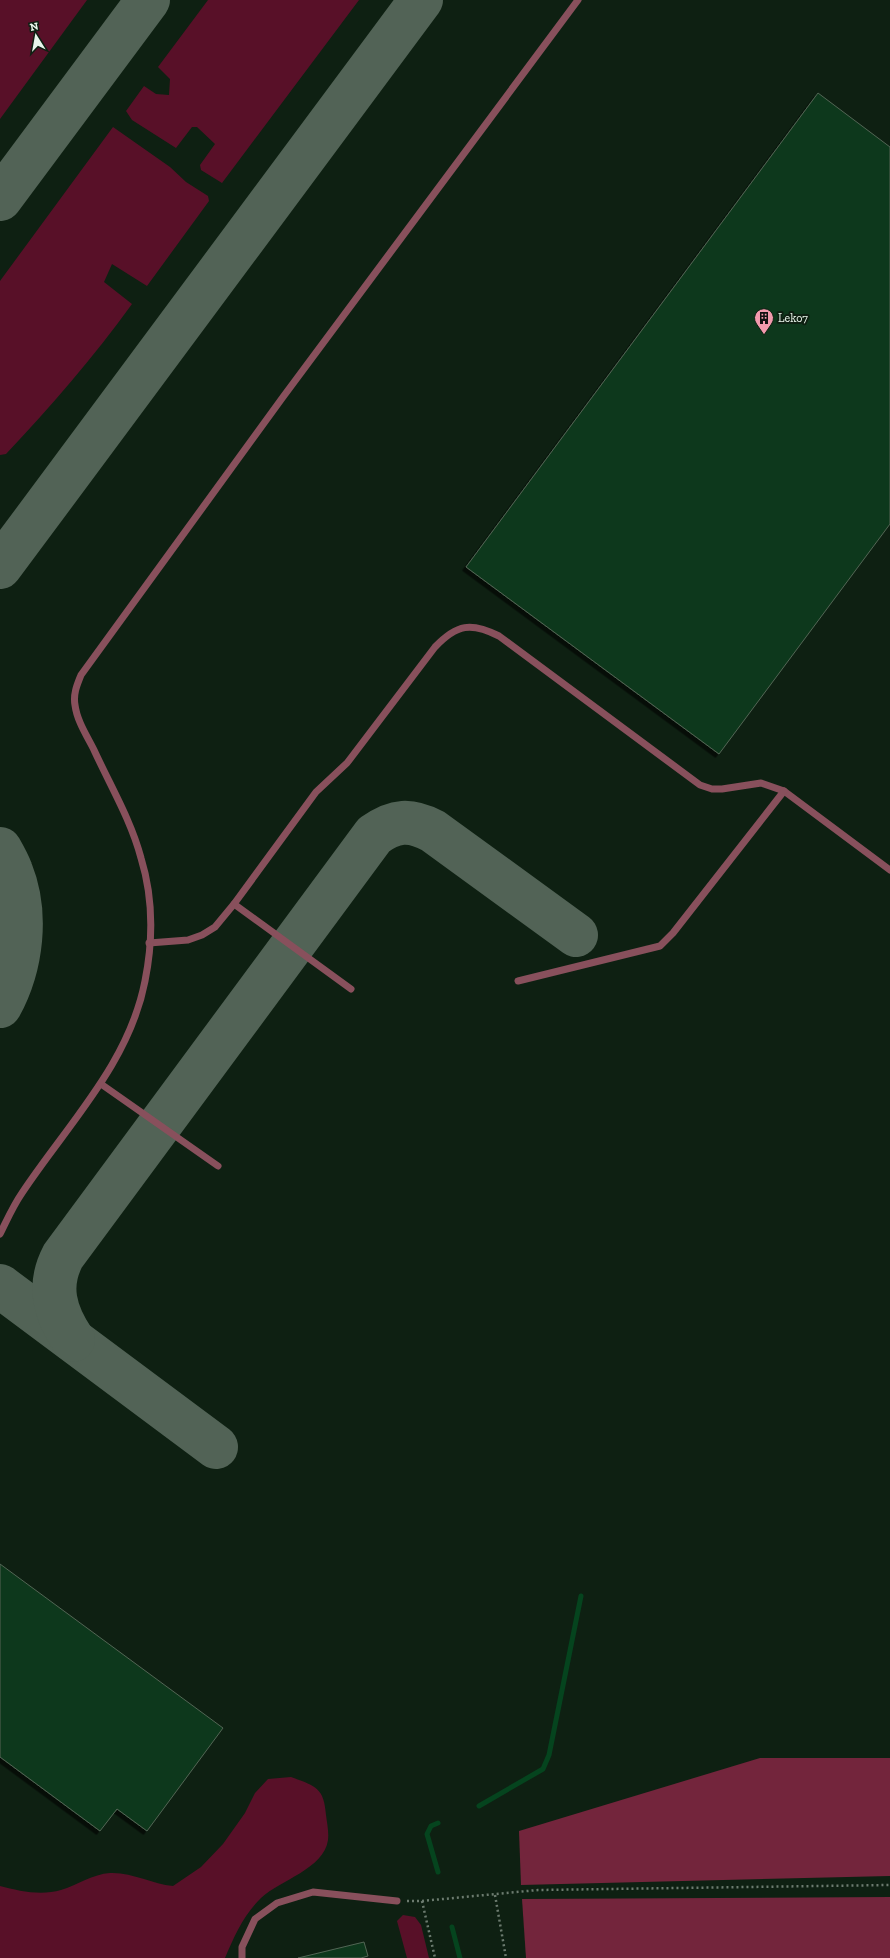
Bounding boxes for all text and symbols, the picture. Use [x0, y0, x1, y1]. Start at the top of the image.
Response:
north arrow [16, 16, 56, 56]
text: N [29, 19, 40, 34]
building icon: Leko7 [753, 307, 775, 335]
place label: Leko7 [778, 311, 808, 325]

